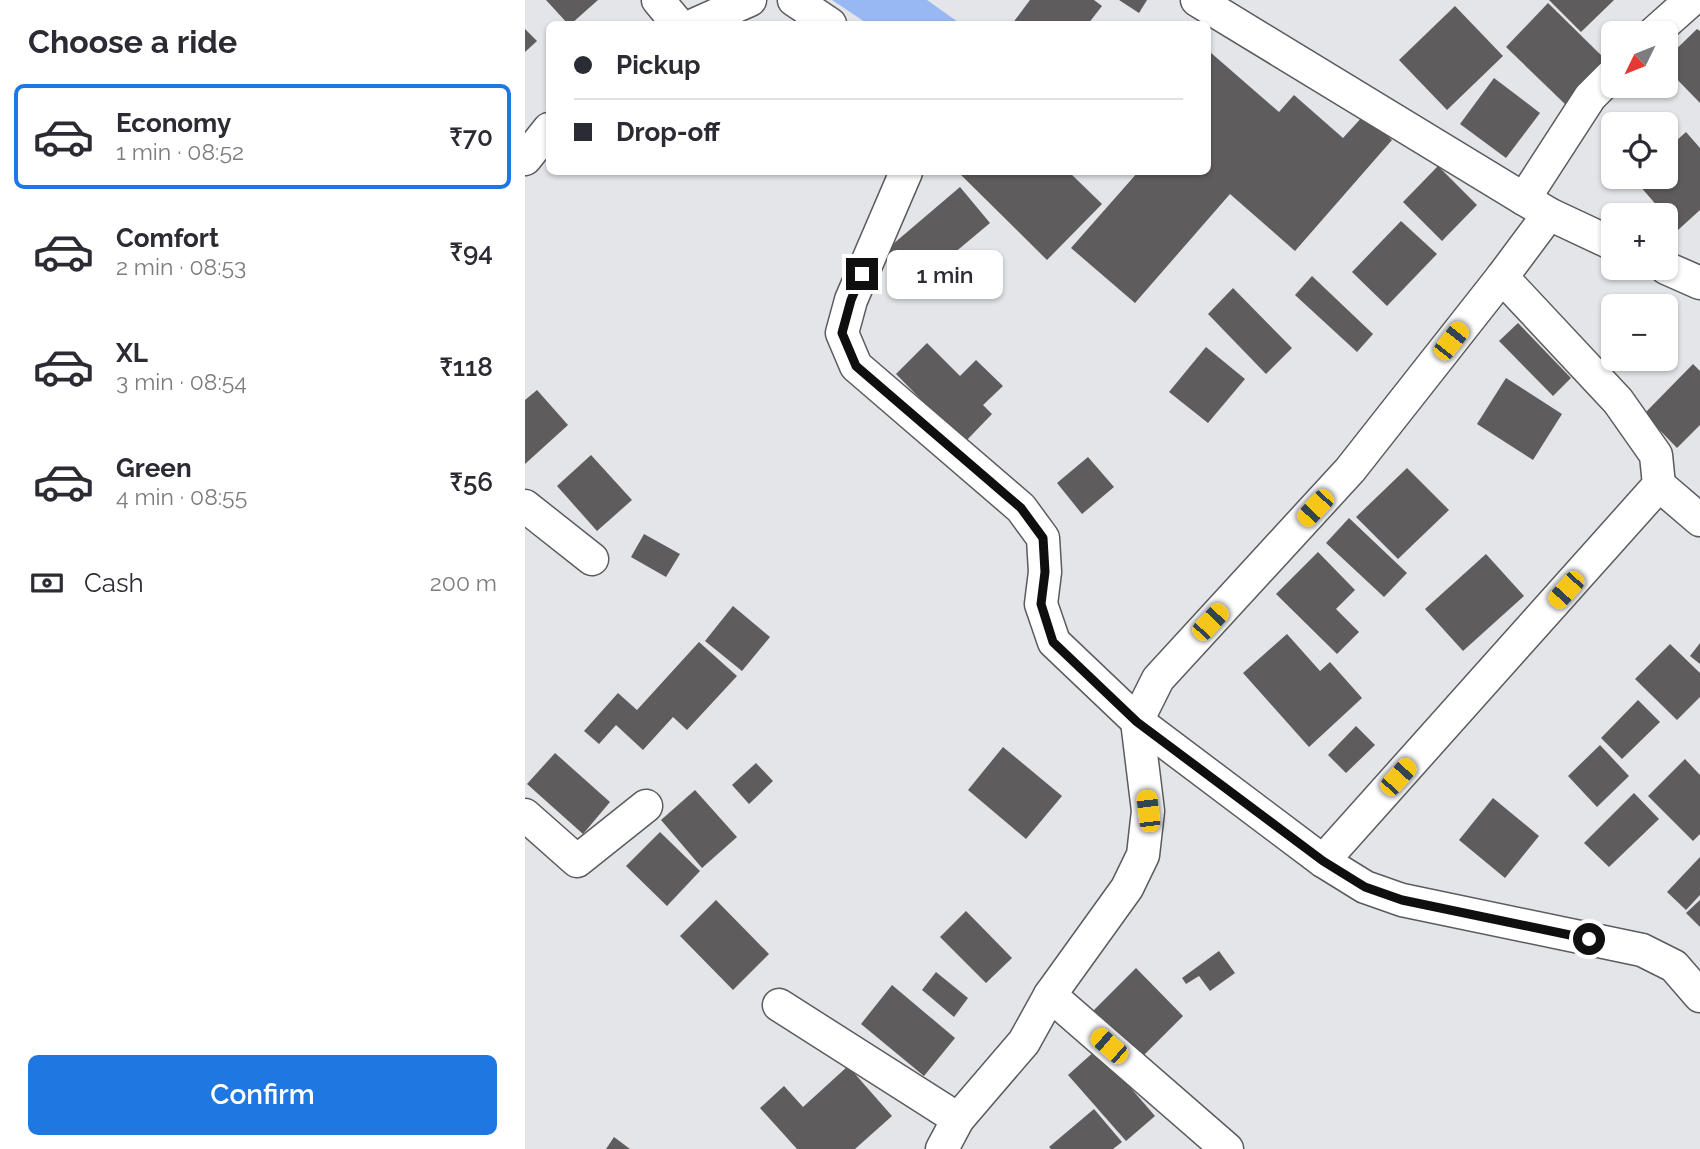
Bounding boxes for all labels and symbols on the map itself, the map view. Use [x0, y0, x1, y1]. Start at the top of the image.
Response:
north arrow [1601, 21, 1678, 98]
callout: 1 min [887, 250, 1002, 298]
route end [846, 258, 878, 290]
car [1430, 318, 1473, 364]
car [1293, 485, 1338, 531]
car [1545, 567, 1588, 613]
car [1188, 599, 1233, 645]
car [1377, 754, 1420, 800]
car [1136, 789, 1161, 833]
route start [1573, 923, 1605, 955]
car [1087, 1024, 1132, 1068]

